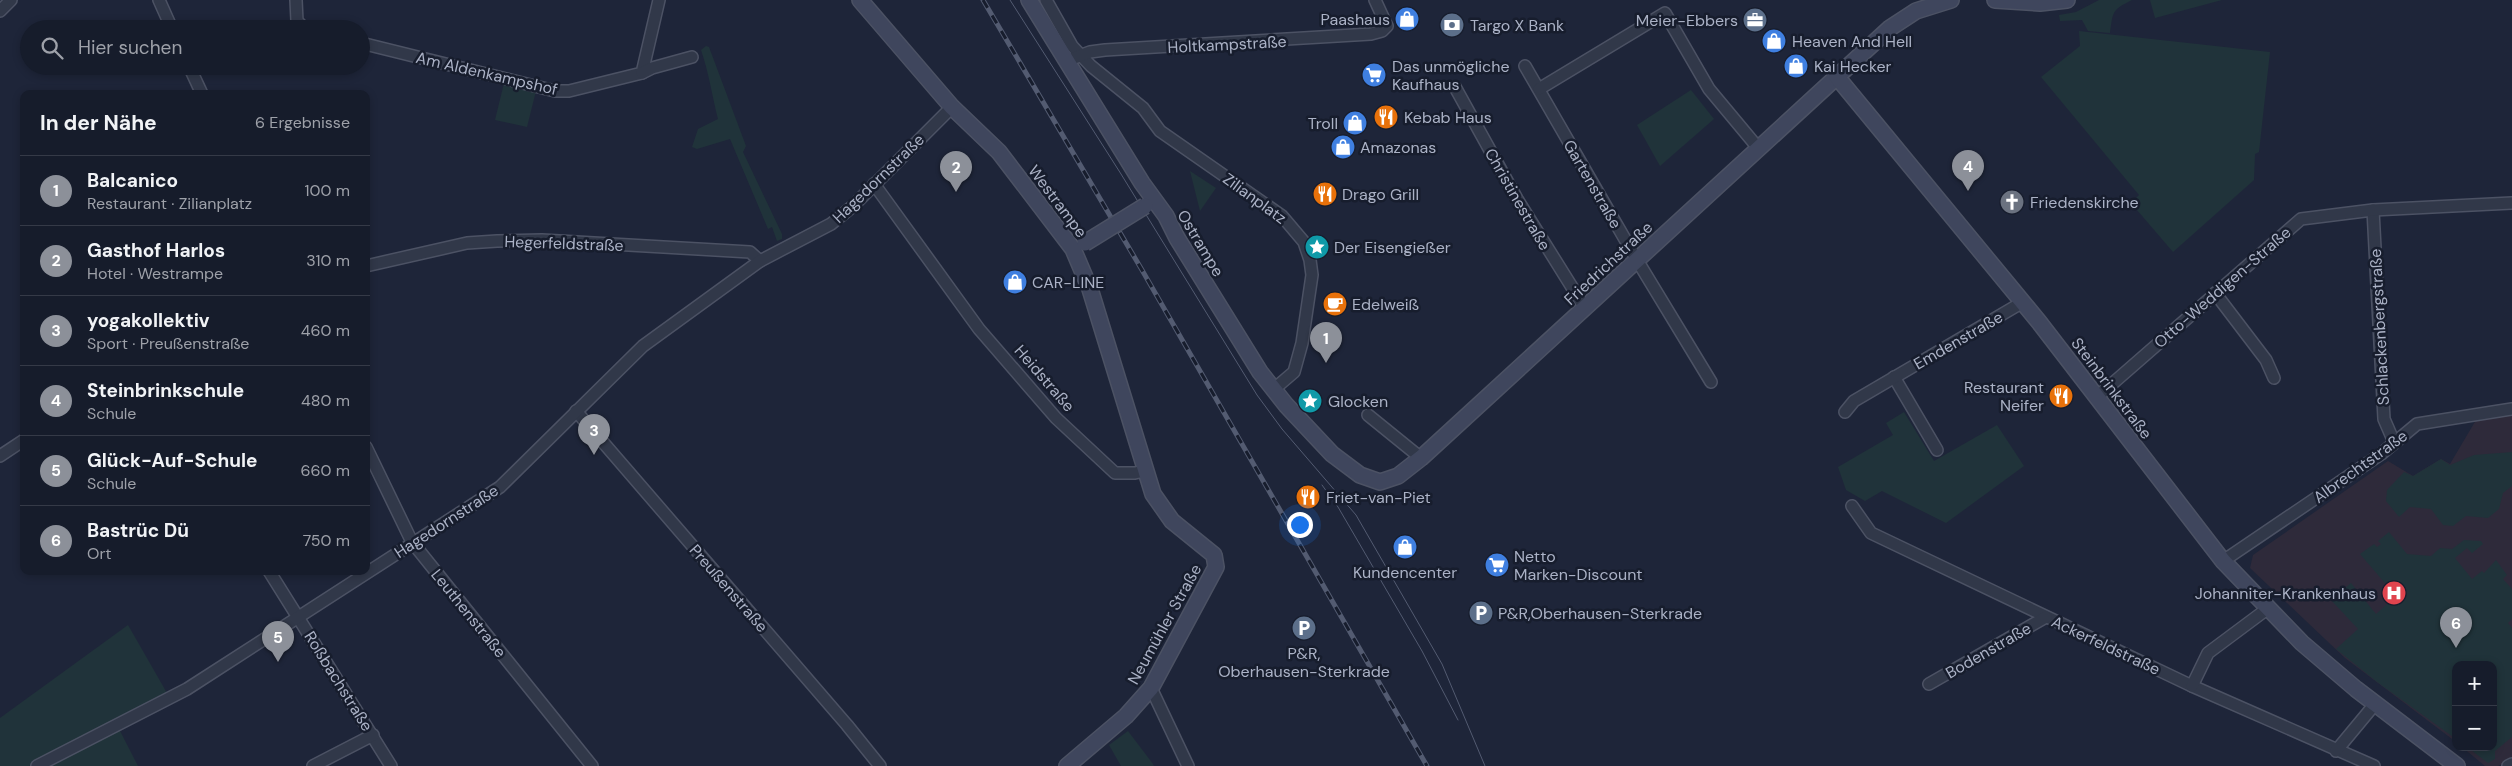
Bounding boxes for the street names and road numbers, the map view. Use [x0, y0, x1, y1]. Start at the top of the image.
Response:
street label: Holtkampstraße [1167, 31, 1287, 58]
street label: Am Aldenkampshof [414, 47, 560, 100]
street label: Hagedornstraße [828, 129, 929, 228]
street label: Gartenstraße [1559, 136, 1626, 232]
street label: Christinestraße [1480, 144, 1555, 254]
street label: Westrampe [1023, 161, 1092, 242]
street label: Zilianplatz [1219, 168, 1291, 228]
street label: Ostrampe [1172, 206, 1229, 281]
street label: Friedrichstraße [1560, 217, 1657, 310]
street label: Otto-Weddigen-Straße [2149, 222, 2295, 353]
street label: Hegerfeldstraße [504, 231, 624, 256]
street label: Schlackenbergstraße [2365, 248, 2394, 406]
street label: Emdenstraße [1910, 306, 2007, 374]
street label: Steinbrinkstraße [2066, 333, 2157, 443]
street label: Heidstraße [1010, 341, 1079, 416]
street label: Albrechtstraße [2309, 425, 2412, 508]
street label: Hagedornstraße [390, 480, 502, 563]
street label: Preußenstraße [685, 540, 773, 637]
street label: Neumühler Straße [1123, 560, 1206, 688]
street label: Leuthenstraße [426, 565, 511, 662]
street label: Ackerfeldstraße [2048, 611, 2164, 680]
street label: Bodenstraße [1942, 617, 2035, 683]
street label: Roßbachstraße [299, 627, 378, 735]

